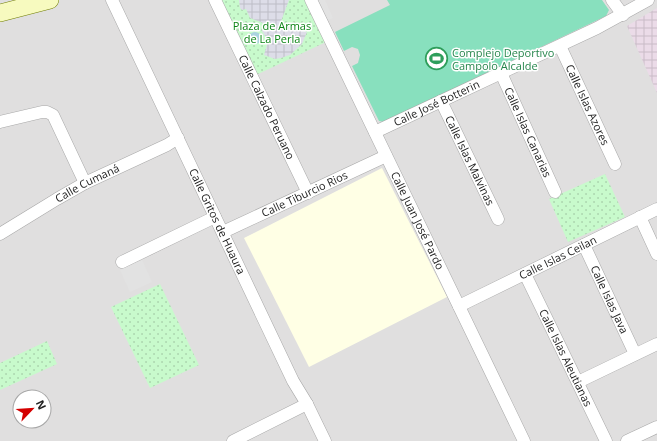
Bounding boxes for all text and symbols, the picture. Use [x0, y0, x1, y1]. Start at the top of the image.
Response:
park label: Plaza de Armas de La Perla [233, 18, 311, 46]
place label: Complejo Deportivo Campolo Alcalde [452, 45, 555, 73]
sports icon: Complejo Deportivo Campolo Alcalde [424, 46, 450, 72]
street label: Calle Calzado Peruano [235, 52, 299, 162]
street label: Calle Islas Azores [563, 62, 613, 148]
street label: Calle José Botterin [391, 76, 482, 129]
street label: Calle Islas Canarias [501, 84, 555, 180]
street label: Calle Islas Malvinas [442, 113, 498, 208]
street label: Calle Cumaná [52, 160, 122, 206]
street label: Calle Gritos de Huaura [186, 166, 249, 277]
street label: Calle Tiburcio Rios [259, 167, 350, 220]
street label: Calle Juan José Pardo [388, 169, 448, 272]
street label: Calle Islas Ceilan [516, 232, 599, 282]
street label: Calle Islas Java [587, 263, 632, 336]
street label: Calle Islas Aleutianas [536, 306, 596, 409]
north arrow [12, 389, 52, 429]
text: N [33, 397, 50, 412]

